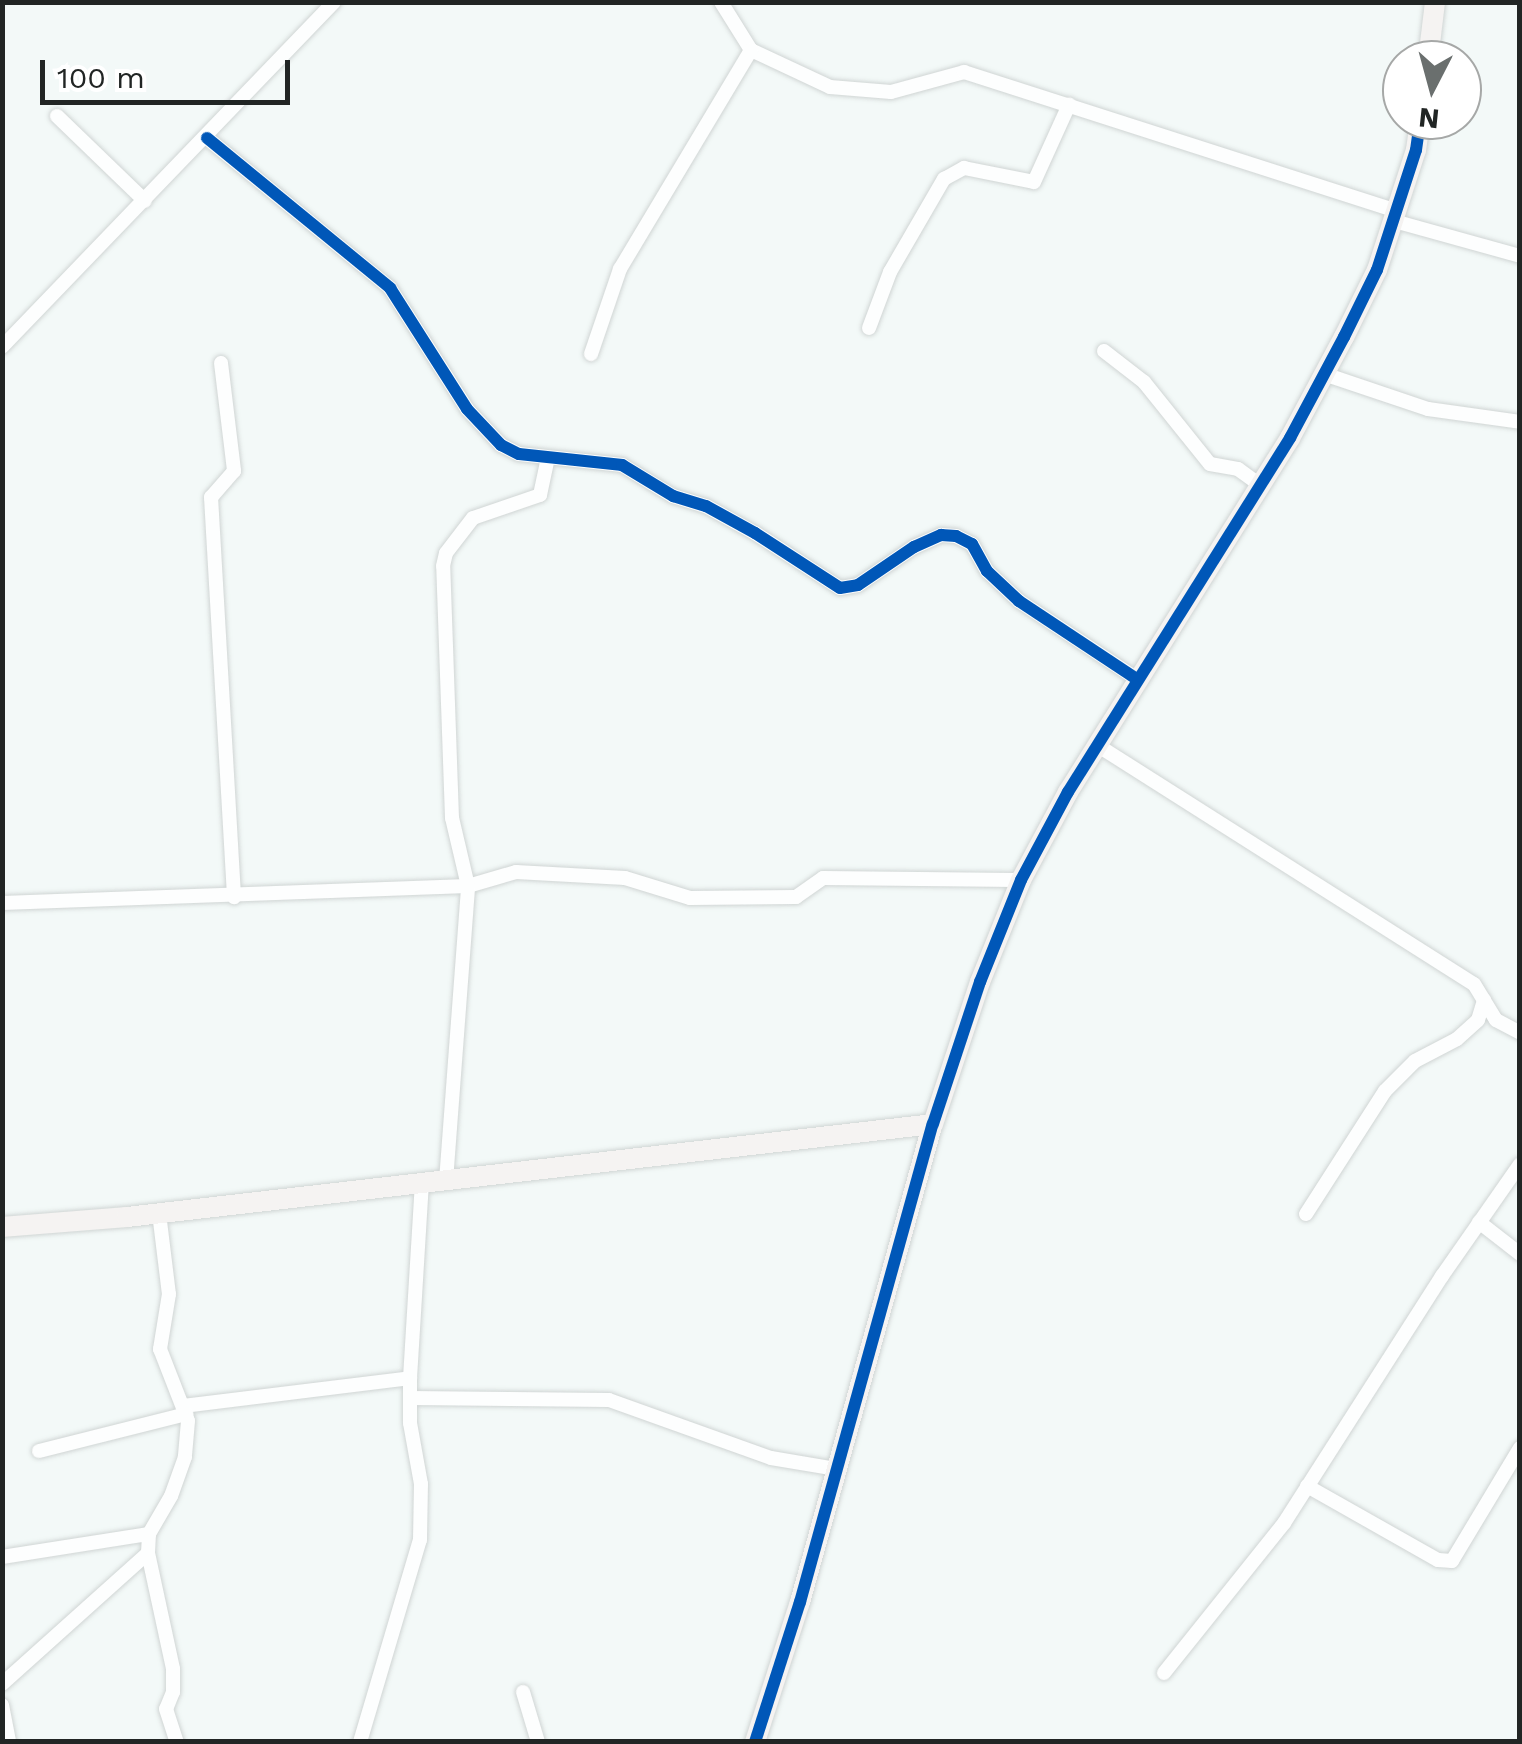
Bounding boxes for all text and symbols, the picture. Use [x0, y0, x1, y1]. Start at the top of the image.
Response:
scale bar [45, 40, 295, 102]
north arrow [1382, 40, 1482, 140]
text: 100 m [57, 60, 145, 95]
text: N [1417, 101, 1441, 136]

